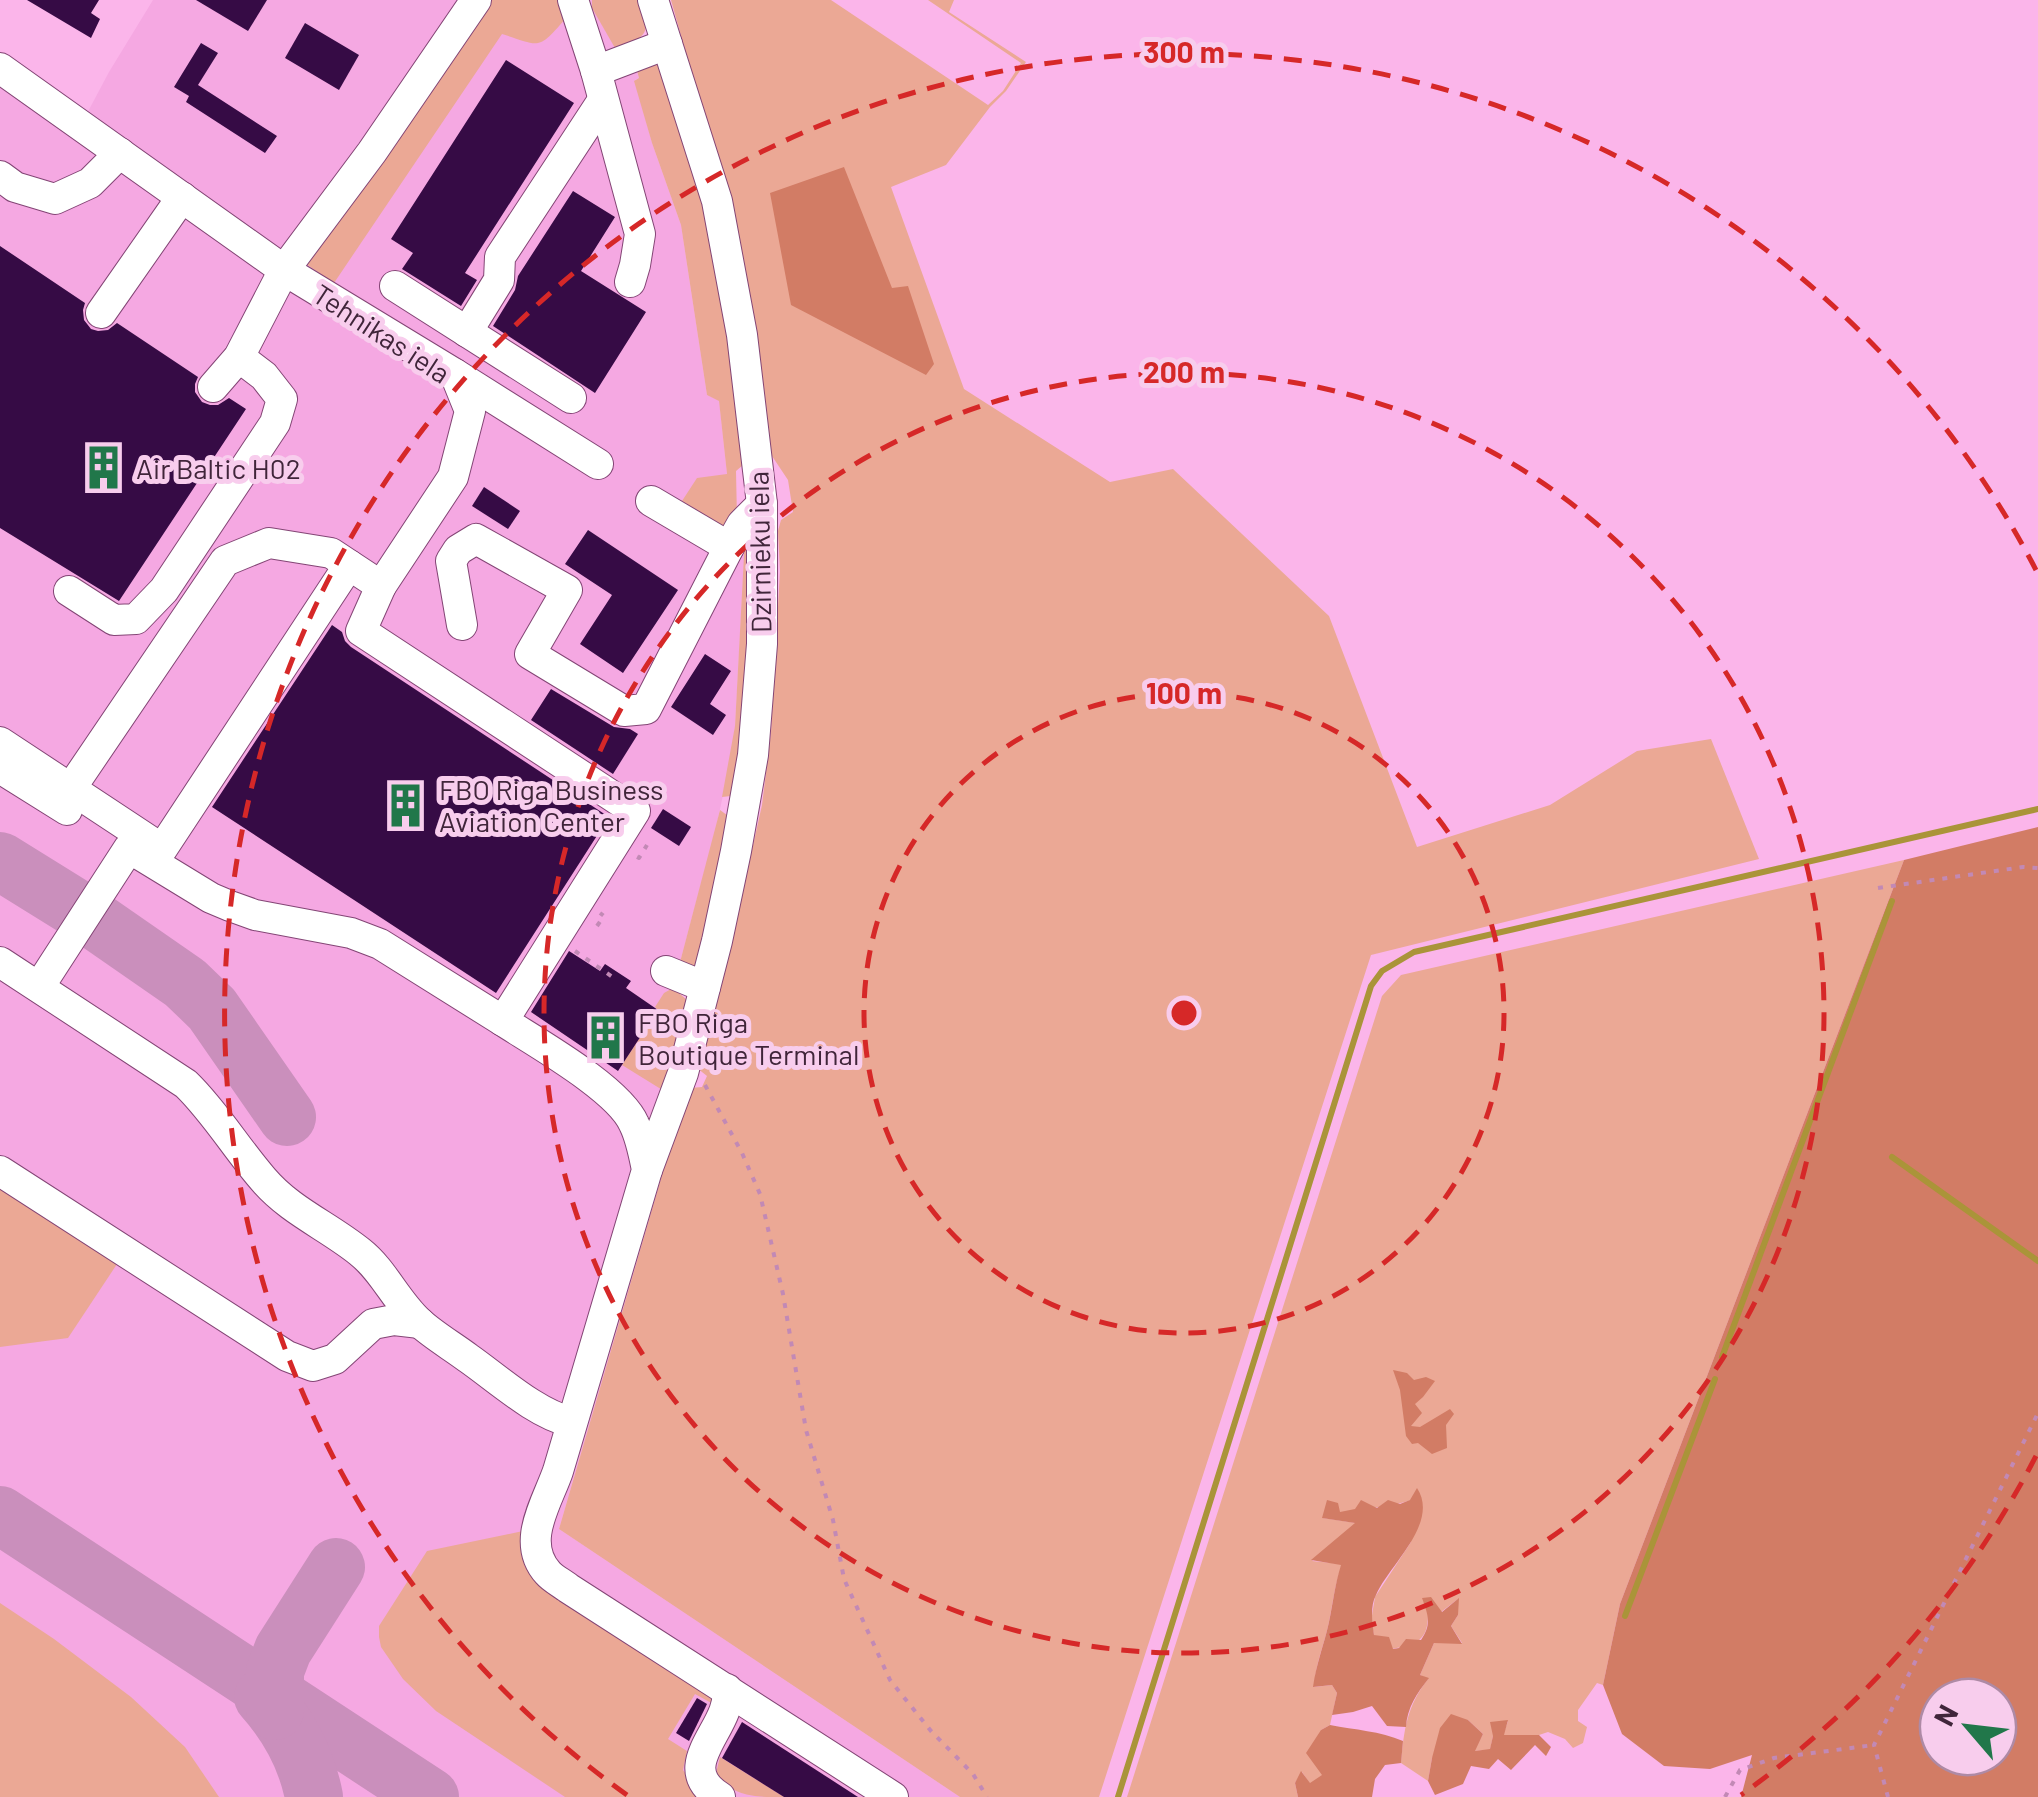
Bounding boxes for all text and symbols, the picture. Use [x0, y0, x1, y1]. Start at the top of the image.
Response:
text: 300 m [1143, 33, 1225, 69]
street label: Tehnikas iela [307, 276, 457, 390]
text: 200 m [1143, 353, 1225, 389]
building icon: Air Baltic H02 [79, 444, 127, 492]
place label: Air Baltic H02 [136, 451, 301, 485]
street label: Dzirnieku iela [741, 471, 777, 633]
text: 100 m [1146, 674, 1222, 710]
place label: FBO Riga Business Aviation Center [439, 772, 663, 838]
building icon: FBO Riga Business Aviation Center [382, 781, 430, 829]
centre of rings [1166, 995, 1202, 1031]
place label: FBO Riga Boutique Terminal [638, 1005, 859, 1071]
building icon: FBO Riga Boutique Terminal [581, 1014, 629, 1062]
north arrow [1918, 1677, 2018, 1777]
text: N [1926, 1699, 1964, 1731]

